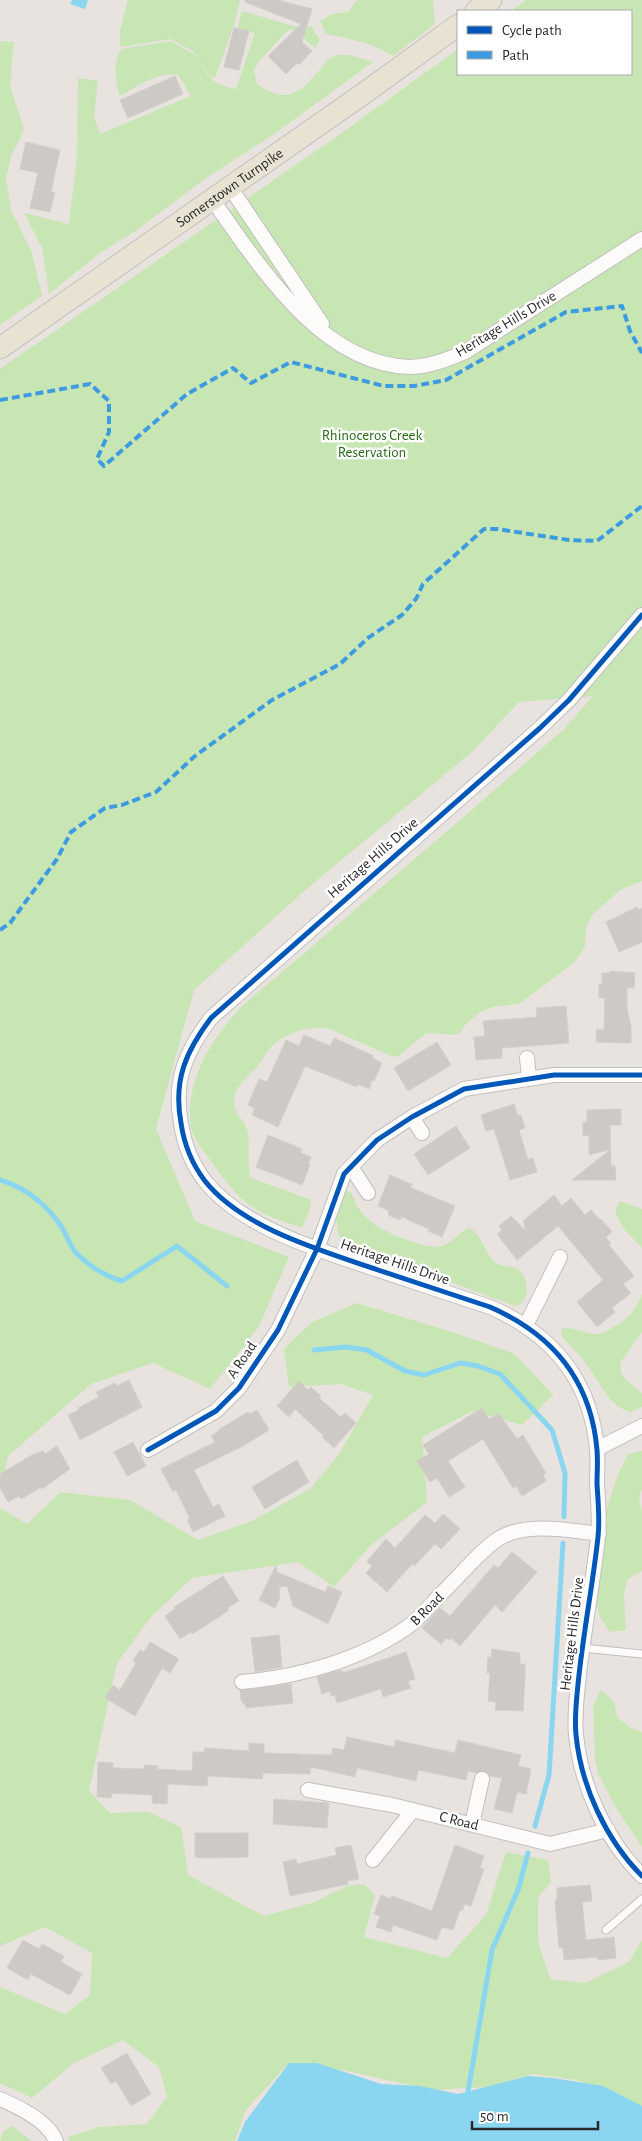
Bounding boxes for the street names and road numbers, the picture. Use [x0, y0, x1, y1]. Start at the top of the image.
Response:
street label: Somerstown Turnpike [173, 145, 286, 230]
street label: Heritage Hills Drive [453, 288, 559, 360]
street label: Heritage Hills Drive [325, 815, 421, 901]
street label: Heritage Hills Drive [339, 1236, 452, 1288]
street label: A Road [224, 1339, 260, 1381]
street label: Heritage Hills Drive [558, 1576, 586, 1692]
street label: B Road [407, 1589, 447, 1629]
street label: C Road [438, 1809, 480, 1833]

